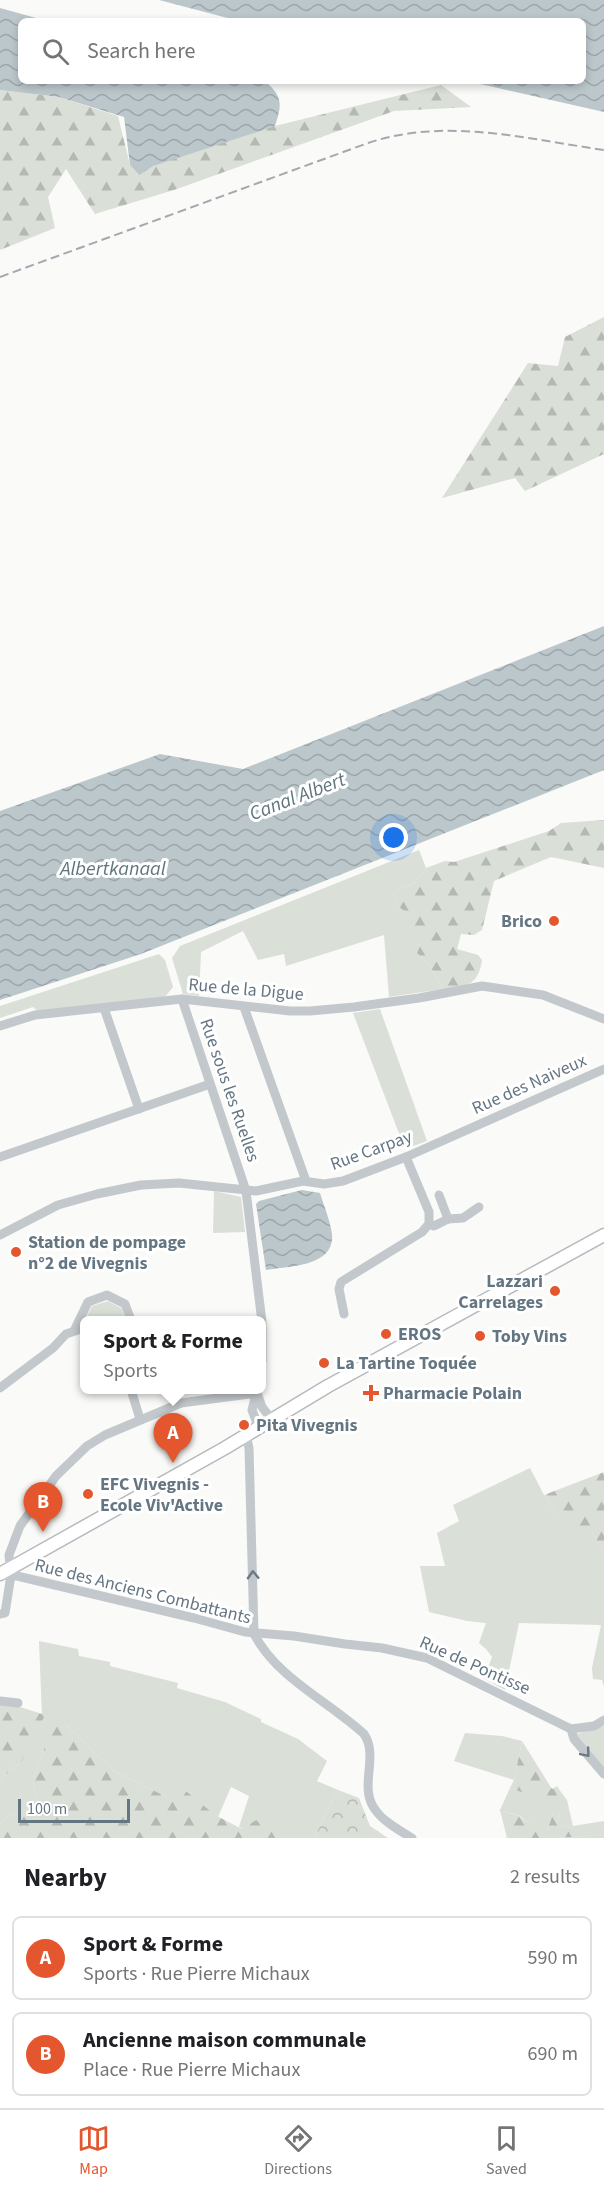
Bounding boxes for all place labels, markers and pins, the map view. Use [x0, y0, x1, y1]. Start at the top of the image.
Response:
place label: Brico [501, 909, 542, 934]
marker: Brico [547, 914, 561, 928]
place label: Station de pompage n°2 de Vivegnis [28, 1230, 186, 1276]
marker: Station de pompage n°2 de Vivegnis [9, 1245, 23, 1259]
place label: Lazzari Carrelages [458, 1269, 543, 1315]
marker: Lazzari Carrelages [548, 1284, 562, 1298]
place label: EROS [398, 1322, 441, 1347]
place label: Toby Vins [492, 1324, 567, 1349]
marker: EROS [379, 1327, 393, 1341]
marker: Toby Vins [473, 1329, 487, 1343]
place label: La Tartine Toquée [336, 1351, 477, 1376]
marker: La Tartine Toquée [317, 1356, 331, 1370]
place label: Pharmacie Polain [383, 1381, 522, 1406]
marker: Pharmacie Polain [364, 1386, 378, 1400]
place label: Pita Vivegnis [256, 1413, 358, 1438]
pin: A [154, 1414, 192, 1463]
marker: Pita Vivegnis [237, 1418, 251, 1432]
place label: EFC Vivegnis - Ecole Viv'Active [100, 1472, 223, 1518]
pin: B [24, 1482, 63, 1532]
marker: EFC Vivegnis - Ecole Viv'Active [81, 1487, 95, 1501]

